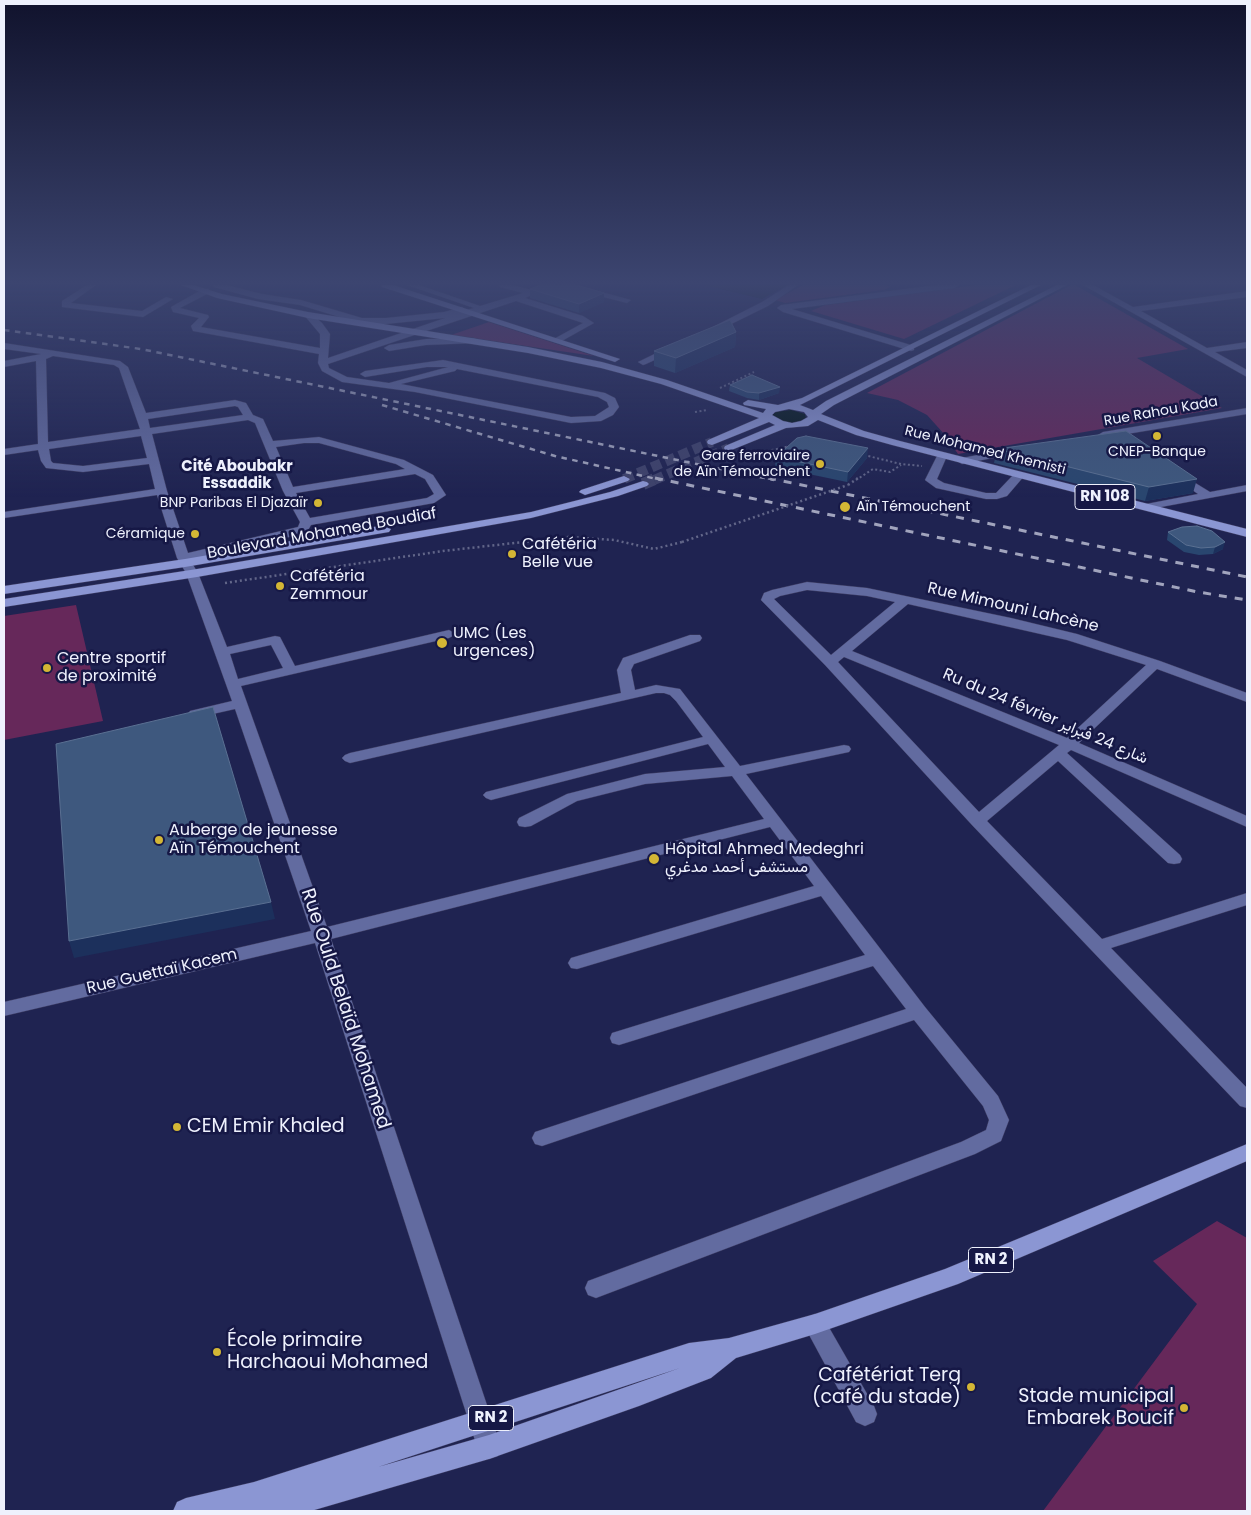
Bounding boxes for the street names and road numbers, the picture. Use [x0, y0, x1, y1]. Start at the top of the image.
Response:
street label: Rue Rahou Kada [1103, 394, 1219, 430]
street label: Rue Mohamed Khemisti [903, 423, 1067, 479]
road number: RN 108 [1075, 484, 1135, 510]
street label: Boulevard Mohamed Boudiaf [206, 504, 438, 564]
street label: Rue Mimouni Lahcène [926, 579, 1100, 637]
street label: Ru du 24 février شارع 24 فبراير [940, 665, 1150, 769]
street label: Rue Ould Belaïd Mohamed [295, 886, 395, 1132]
street label: Rue Guettaï Kacem [85, 945, 239, 999]
road number: RN 2 [968, 1248, 1014, 1272]
road number: RN 2 [468, 1406, 514, 1430]

